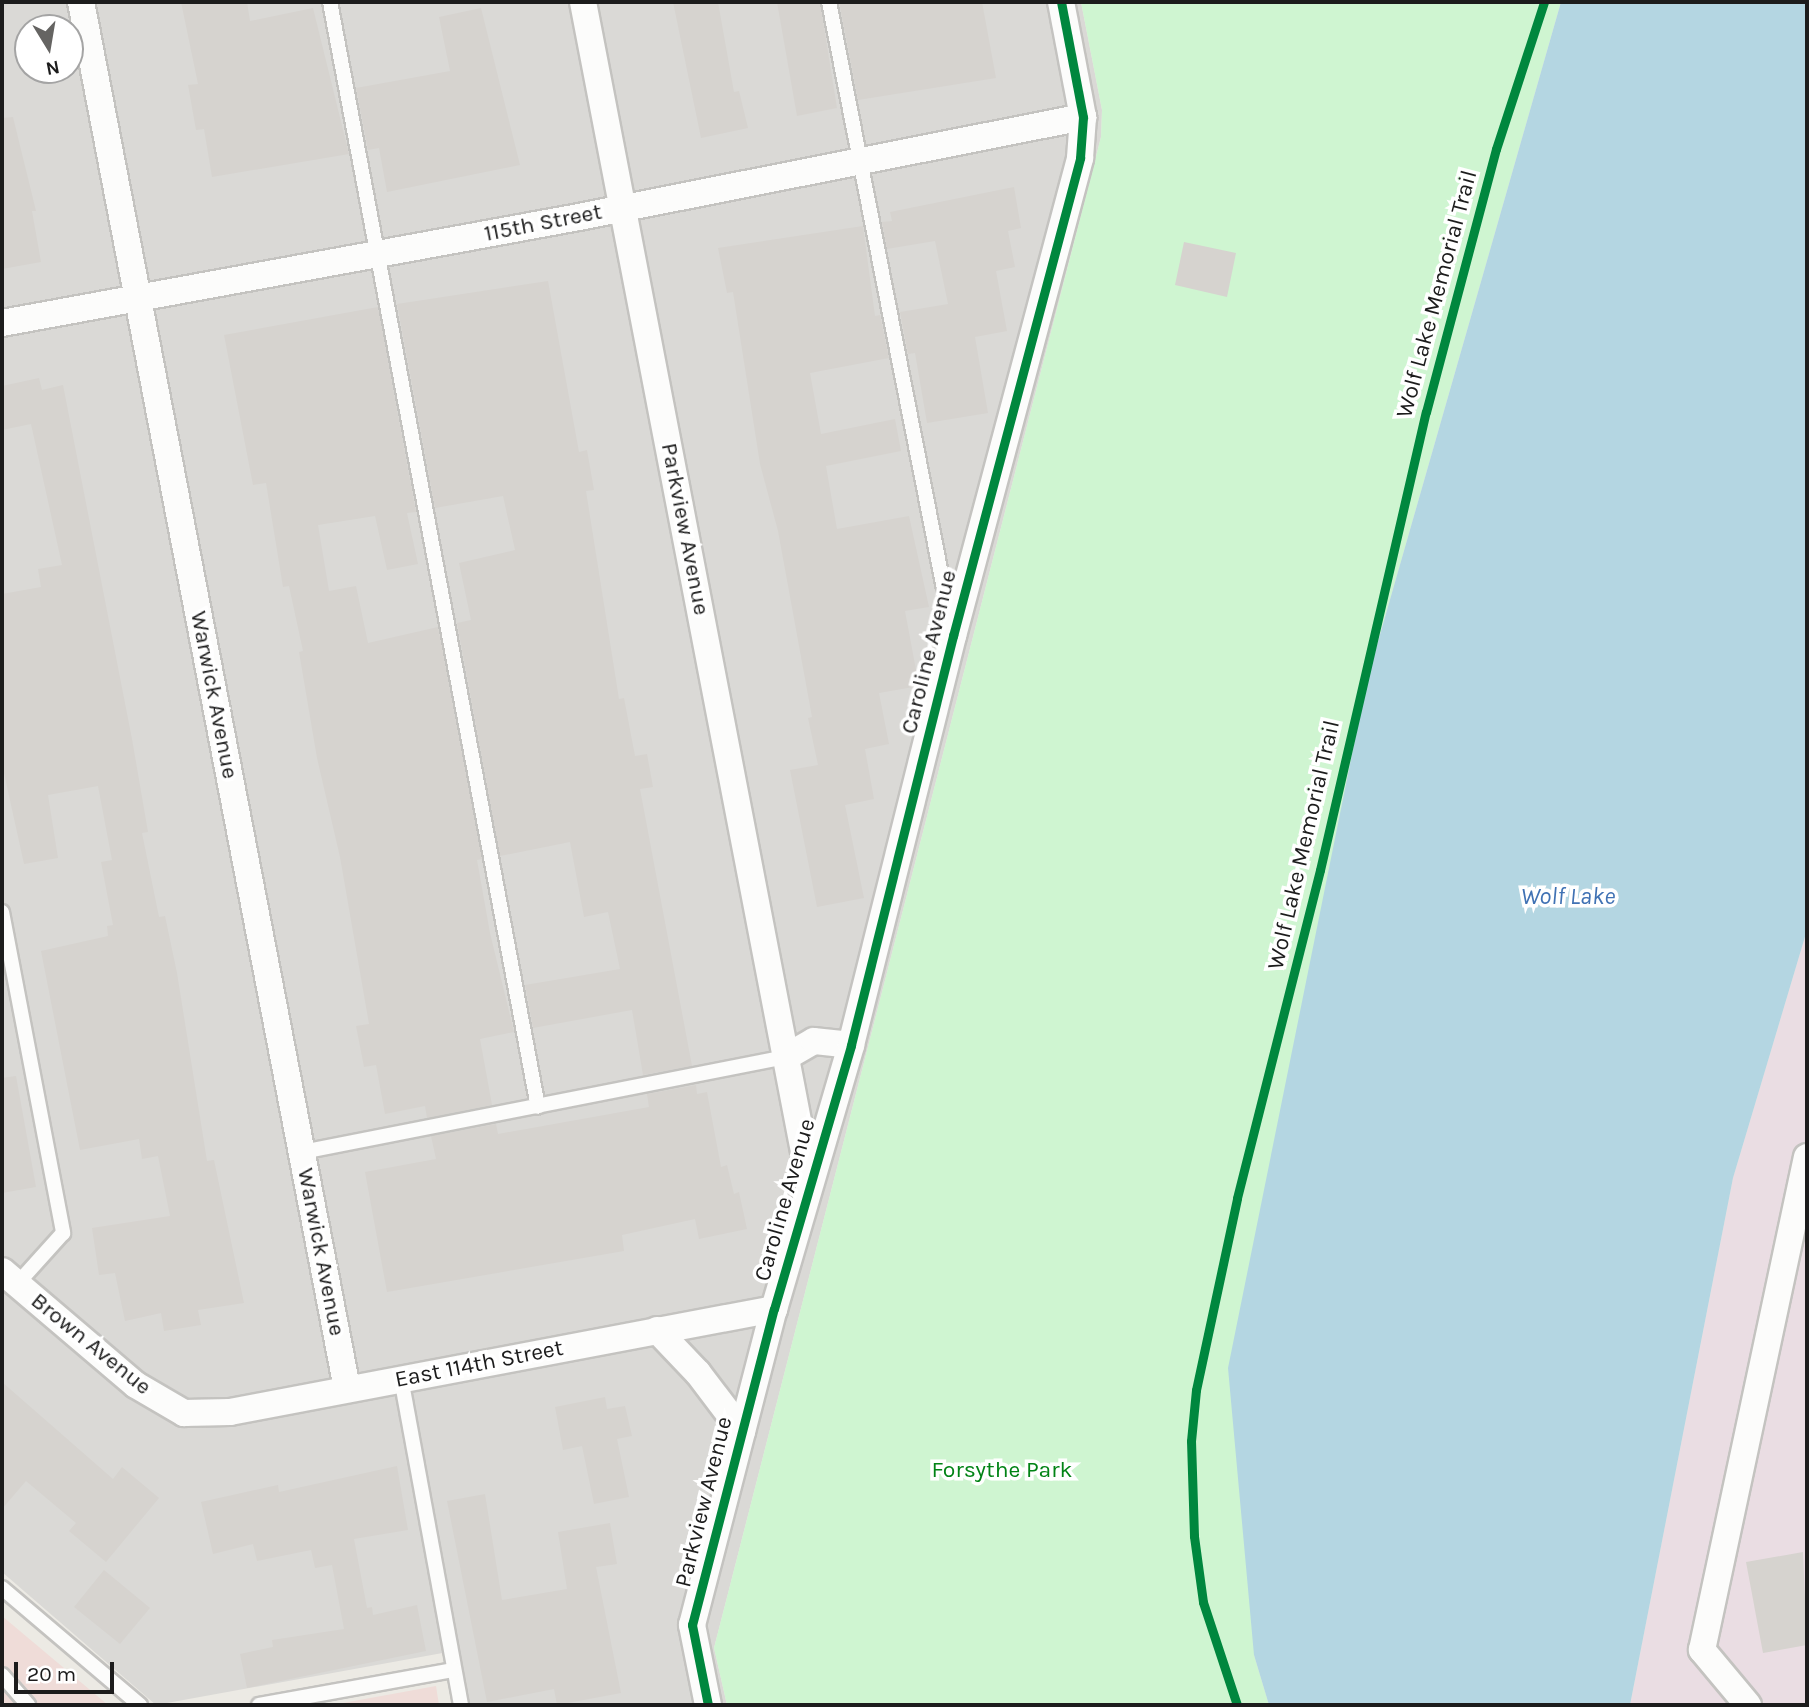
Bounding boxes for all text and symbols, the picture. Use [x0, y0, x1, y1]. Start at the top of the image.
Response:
north arrow [14, 14, 84, 84]
text: N [44, 56, 61, 80]
street label: Wolf Lake Memorial Trail [1391, 167, 1483, 421]
street label: 115th Street [482, 198, 604, 248]
street label: Parkview Avenue [655, 441, 715, 617]
street label: Caroline Avenue [895, 567, 963, 737]
street label: Warwick Avenue [184, 609, 244, 781]
street label: Wolf Lake Memorial Trail [1262, 718, 1346, 972]
water label: Wolf Lake [1521, 883, 1615, 911]
street label: Caroline Avenue [749, 1116, 821, 1284]
street label: Warwick Avenue [291, 1166, 351, 1338]
street label: Brown Avenue [25, 1287, 157, 1401]
street label: East 114th Street [392, 1334, 566, 1394]
street label: Parkview Avenue [669, 1414, 739, 1590]
park label: Forsythe Park [931, 1456, 1073, 1484]
scale bar [18, 1648, 117, 1692]
text: 20 m [27, 1662, 76, 1686]

